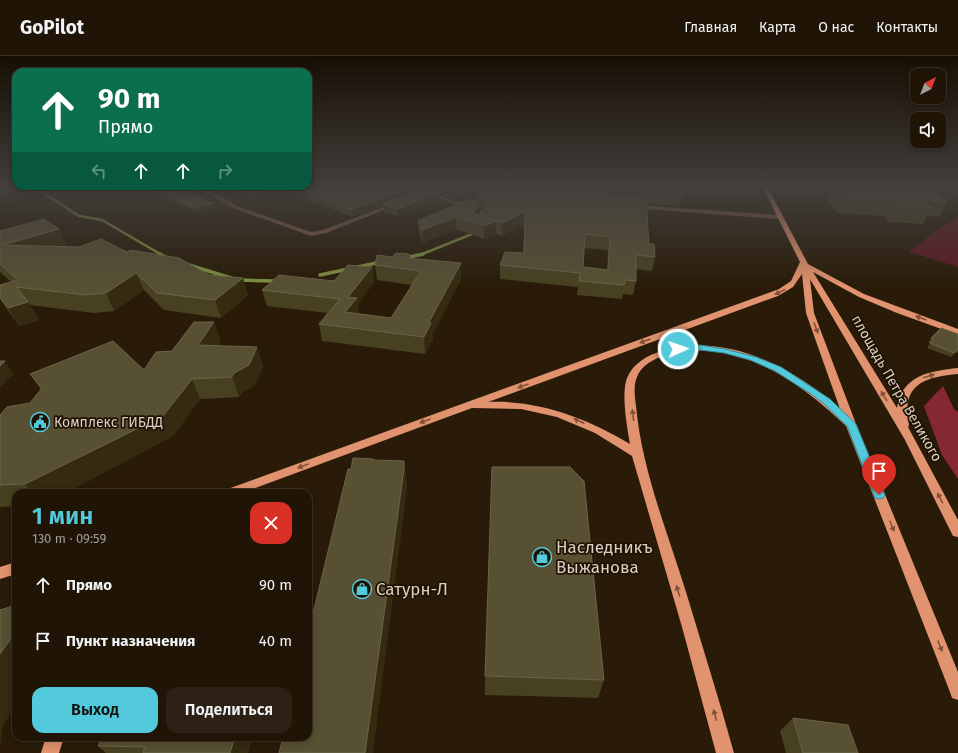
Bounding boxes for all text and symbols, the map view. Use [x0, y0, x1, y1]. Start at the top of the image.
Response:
text: GoPilot [20, 16, 84, 39]
text: Главная [684, 19, 737, 36]
text: Карта [759, 19, 796, 36]
text: О нас [818, 19, 854, 36]
text: Контакты [876, 19, 938, 36]
north arrow [910, 68, 946, 104]
map controls [910, 68, 946, 148]
text: 90 m [98, 82, 160, 115]
icon: ahead [32, 84, 84, 136]
button: sound [910, 112, 946, 148]
text: Прямо [98, 116, 153, 138]
icon: left [88, 160, 110, 182]
icon: ahead [130, 160, 152, 182]
icon: ahead [172, 160, 194, 182]
icon: right [214, 160, 236, 182]
one-way arrow [775, 289, 786, 295]
street label: площадь Петра Великого [848, 312, 945, 464]
one-way arrow [915, 315, 927, 321]
one-way arrow [813, 322, 819, 334]
position arrow [657, 328, 699, 370]
one-way arrow [639, 339, 651, 345]
one-way arrow [923, 372, 935, 378]
one-way arrow [517, 383, 529, 389]
one-way arrow [881, 390, 888, 402]
one-way arrow [630, 409, 636, 421]
public building icon: Комплекс ГИБДД [29, 411, 51, 433]
place label: Комплекс ГИБДД [54, 414, 163, 431]
one-way arrow [573, 418, 584, 424]
one-way arrow [418, 419, 430, 425]
pin [862, 454, 896, 495]
icon: arrive [868, 460, 890, 482]
one-way arrow [296, 464, 308, 470]
one-way arrow [937, 492, 943, 503]
text: 1 мин [32, 502, 93, 530]
button: close [250, 502, 292, 544]
one-way arrow [889, 520, 895, 532]
text: 130 m · 09:59 [32, 531, 106, 546]
place label: Наследникъ Выжанова [556, 537, 653, 578]
shop icon: Наследникъ Выжанова [531, 546, 553, 568]
icon: ahead [32, 574, 54, 596]
text: Прямо [66, 576, 112, 594]
text: 90 m [259, 576, 292, 594]
shop icon: Сатурн-Л [351, 578, 373, 600]
place label: Сатурн-Л [376, 579, 448, 600]
one-way arrow [675, 584, 681, 596]
icon: arrive [32, 630, 54, 652]
text: Пункт назначения [66, 632, 195, 650]
text: 40 m [259, 632, 292, 650]
one-way arrow [937, 641, 943, 653]
button: Выход [32, 687, 158, 733]
button: Поделиться [166, 687, 292, 733]
one-way arrow [712, 709, 718, 721]

